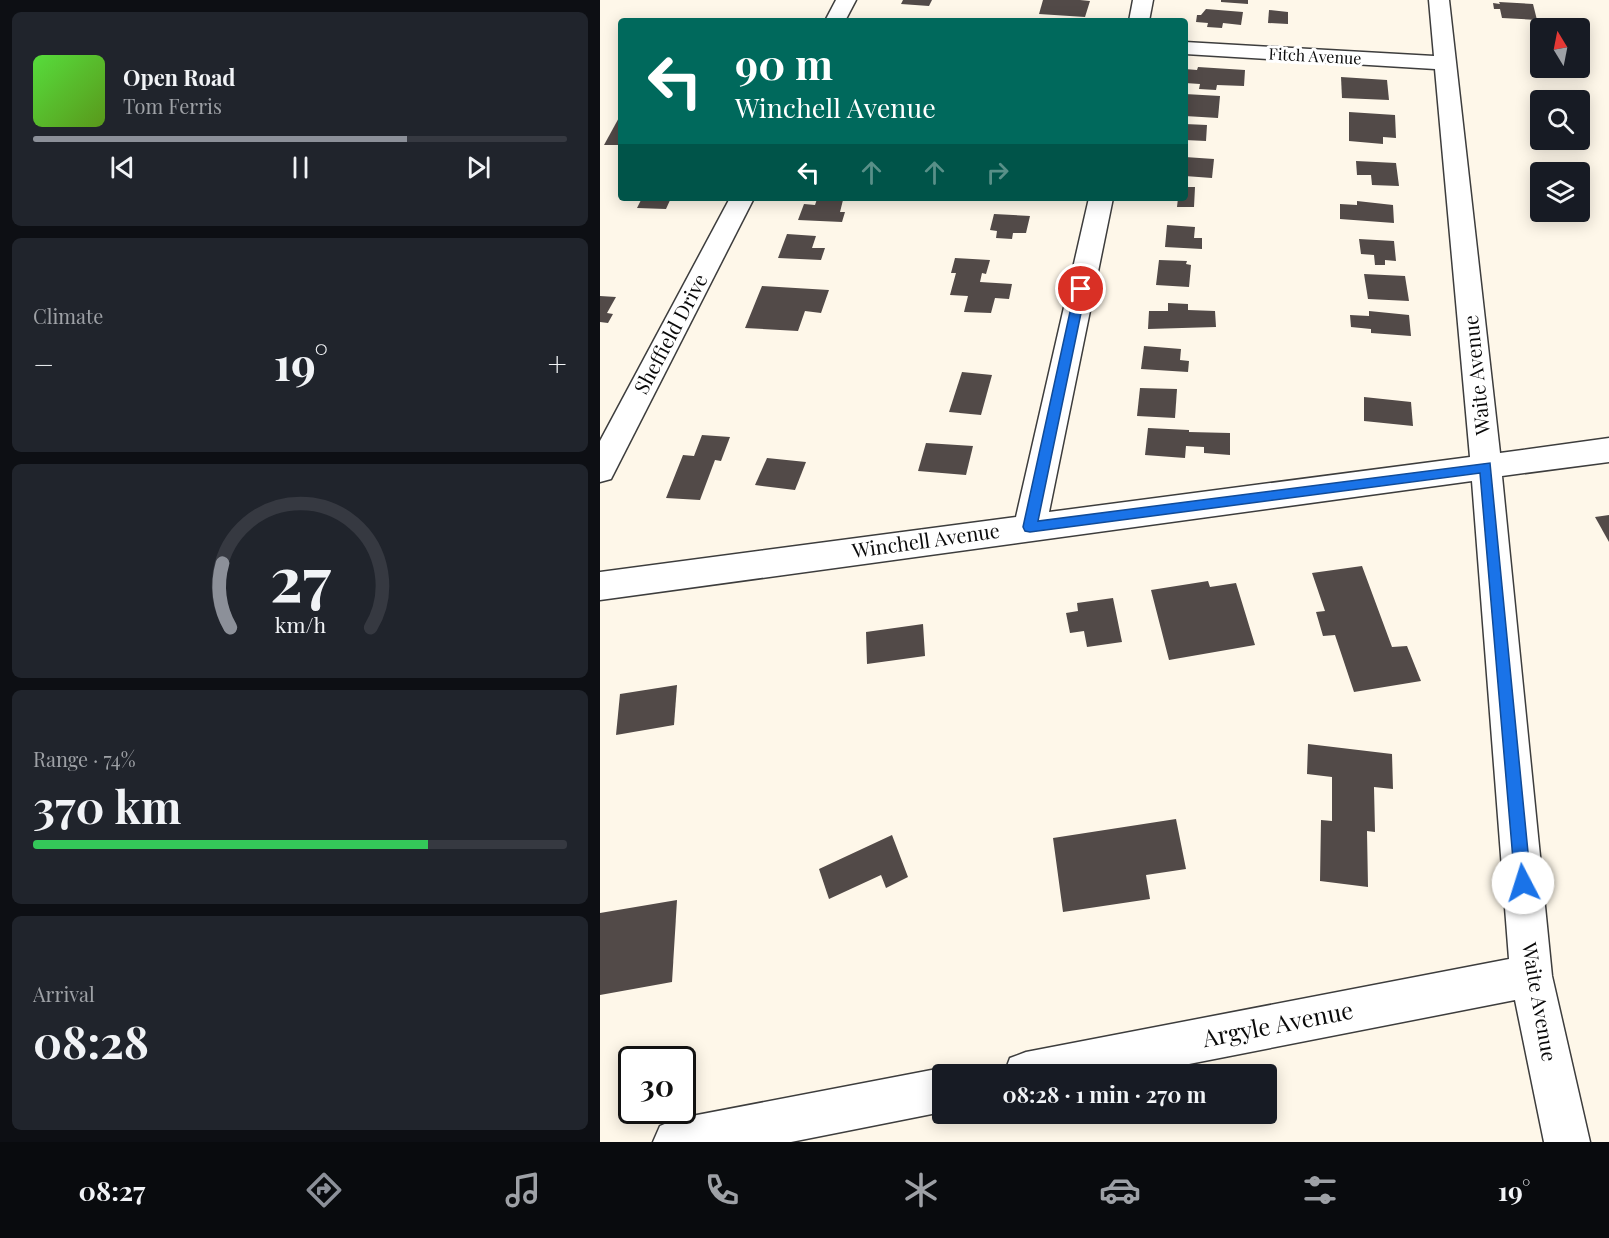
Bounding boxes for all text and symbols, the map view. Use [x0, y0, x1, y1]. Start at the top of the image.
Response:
north arrow [1530, 18, 1590, 78]
map controls [1530, 18, 1590, 222]
text: 90 m [735, 35, 833, 91]
icon: left [636, 42, 714, 120]
street label: Fitch Avenue [1268, 43, 1362, 68]
text: Open Road [123, 62, 235, 92]
text: Winchell Avenue [735, 89, 936, 125]
button: search [1530, 90, 1590, 150]
text: Tom Ferris [123, 92, 222, 119]
icon: previous [106, 151, 139, 184]
icon: pause [284, 151, 317, 184]
icon: next [462, 151, 495, 184]
icon: left [792, 156, 825, 189]
icon: ahead [855, 156, 888, 189]
icon: ahead [918, 156, 951, 189]
icon: right [981, 156, 1014, 189]
button: layers [1530, 162, 1590, 222]
pin [1055, 263, 1106, 314]
street label: Sheffield Drive [627, 268, 713, 398]
icon: arrive [1064, 272, 1097, 305]
text: Climate [33, 302, 103, 329]
street label: Waite Avenue [1456, 314, 1495, 437]
text: 19° [274, 332, 328, 392]
text: − [33, 341, 54, 385]
text: + [548, 341, 567, 385]
street label: Winchell Avenue [849, 516, 1001, 563]
text: 27 [269, 534, 331, 618]
text: km/h [274, 610, 326, 638]
text: Range · 74% [33, 745, 136, 772]
text: 370 km [33, 775, 181, 835]
position arrow [1491, 851, 1555, 915]
street label: Waite Avenue [1517, 939, 1564, 1063]
text: Arrival [33, 980, 95, 1007]
street label: Argyle Avenue [1199, 993, 1356, 1054]
text: 08:28 [33, 1010, 149, 1070]
speed limit sign: 30 [618, 1046, 696, 1124]
text: 08:28 · 1 min · 270 m [1003, 1079, 1206, 1109]
icon: directions [303, 1169, 345, 1211]
icon: music [502, 1169, 544, 1211]
icon: phone [701, 1169, 743, 1211]
icon: climate [900, 1169, 942, 1211]
icon: car [1099, 1169, 1141, 1211]
icon: filters [1299, 1169, 1341, 1211]
text: 08:27 [79, 1172, 145, 1208]
text: 19° [1498, 1172, 1530, 1208]

